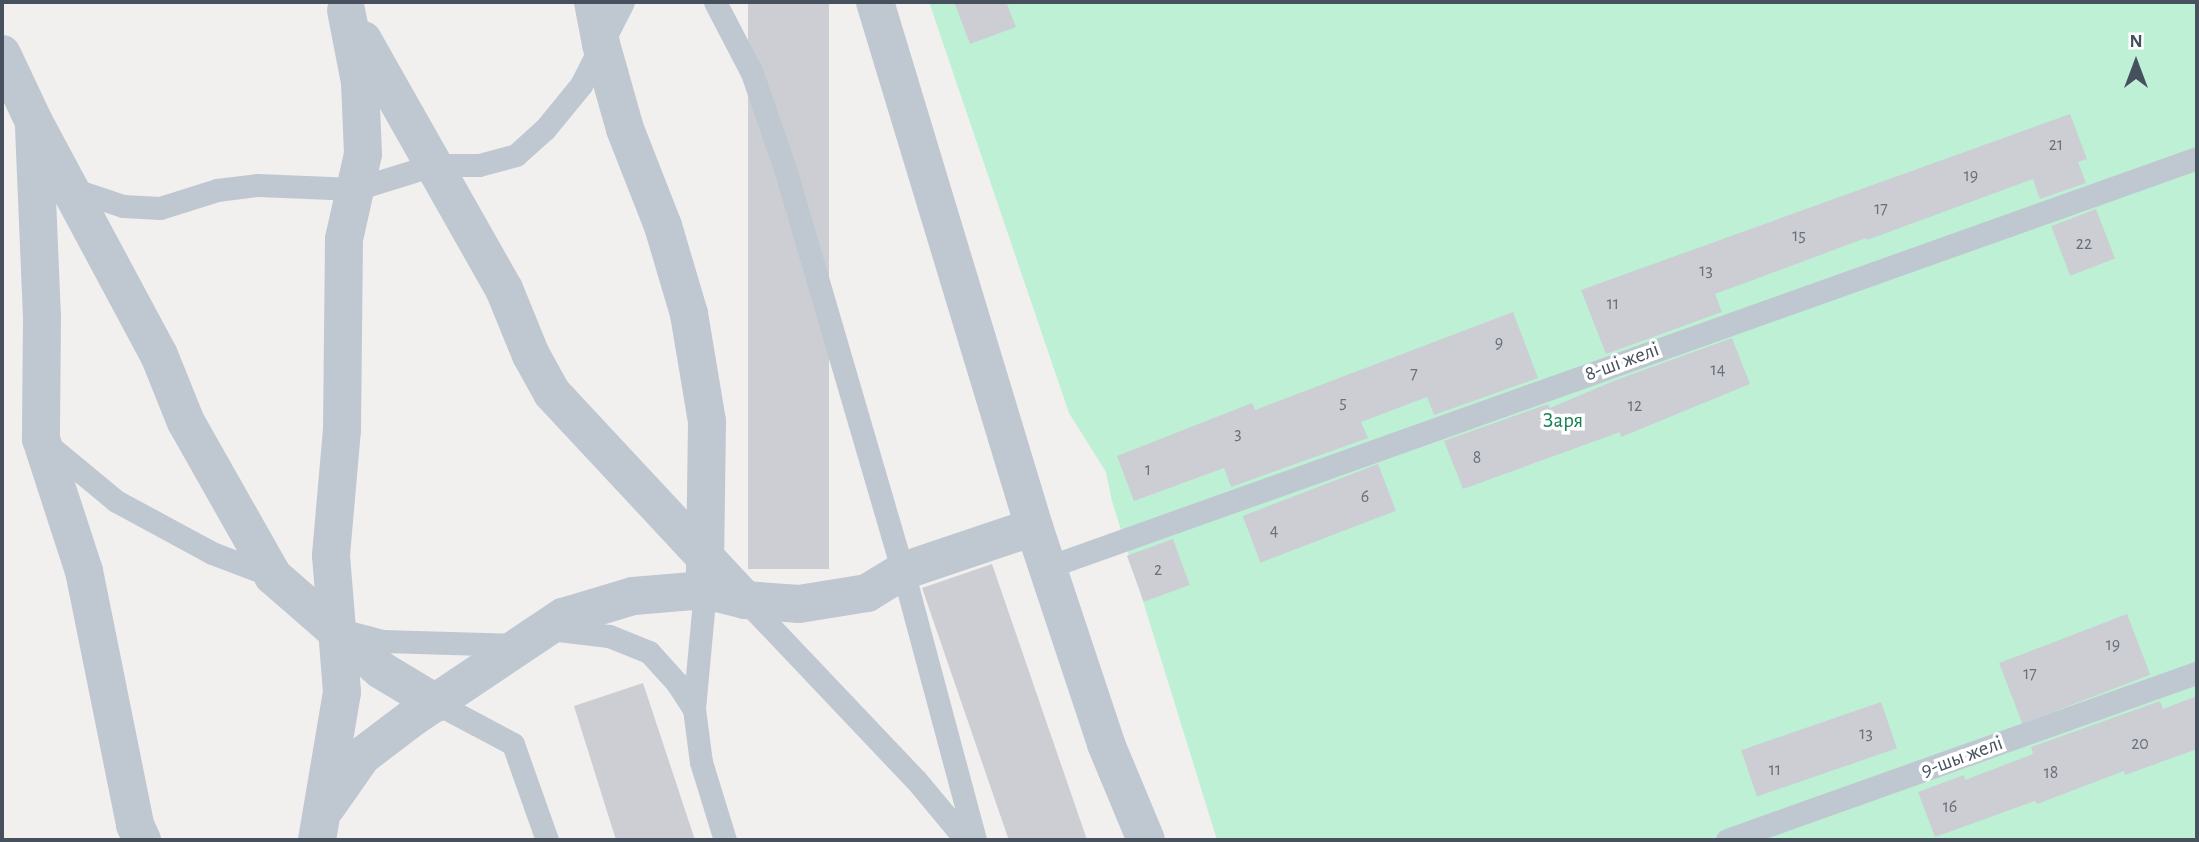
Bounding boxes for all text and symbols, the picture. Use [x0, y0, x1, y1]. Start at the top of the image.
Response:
north arrow [2101, 28, 2171, 98]
text: N [2129, 32, 2143, 51]
house number: 21 [2049, 134, 2063, 156]
house number: 19 [1964, 165, 1978, 187]
house number: 17 [1874, 198, 1888, 220]
house number: 15 [1792, 225, 1806, 247]
house number: 22 [2076, 233, 2092, 255]
house number: 13 [1699, 260, 1713, 282]
house number: 11 [1607, 293, 1619, 315]
house number: 9 [1495, 332, 1503, 354]
street label: 8-ші желі [1581, 337, 1663, 387]
house number: 14 [1711, 359, 1725, 381]
house number: 7 [1410, 363, 1418, 385]
house number: 5 [1339, 392, 1347, 414]
house number: 12 [1628, 395, 1642, 417]
park label: Заря [1543, 408, 1583, 434]
house number: 3 [1234, 423, 1242, 445]
house number: 8 [1473, 447, 1481, 469]
house number: 1 [1145, 459, 1151, 481]
house number: 6 [1361, 486, 1369, 508]
house number: 4 [1270, 520, 1278, 542]
house number: 2 [1154, 559, 1162, 581]
house number: 19 [2106, 634, 2120, 656]
house number: 17 [2023, 663, 2037, 685]
house number: 13 [1859, 723, 1873, 745]
street label: 9-шы желі [1918, 731, 2006, 783]
house number: 20 [2131, 733, 2149, 755]
house number: 11 [1769, 759, 1781, 781]
house number: 18 [2044, 762, 2058, 784]
house number: 16 [1943, 796, 1957, 818]

